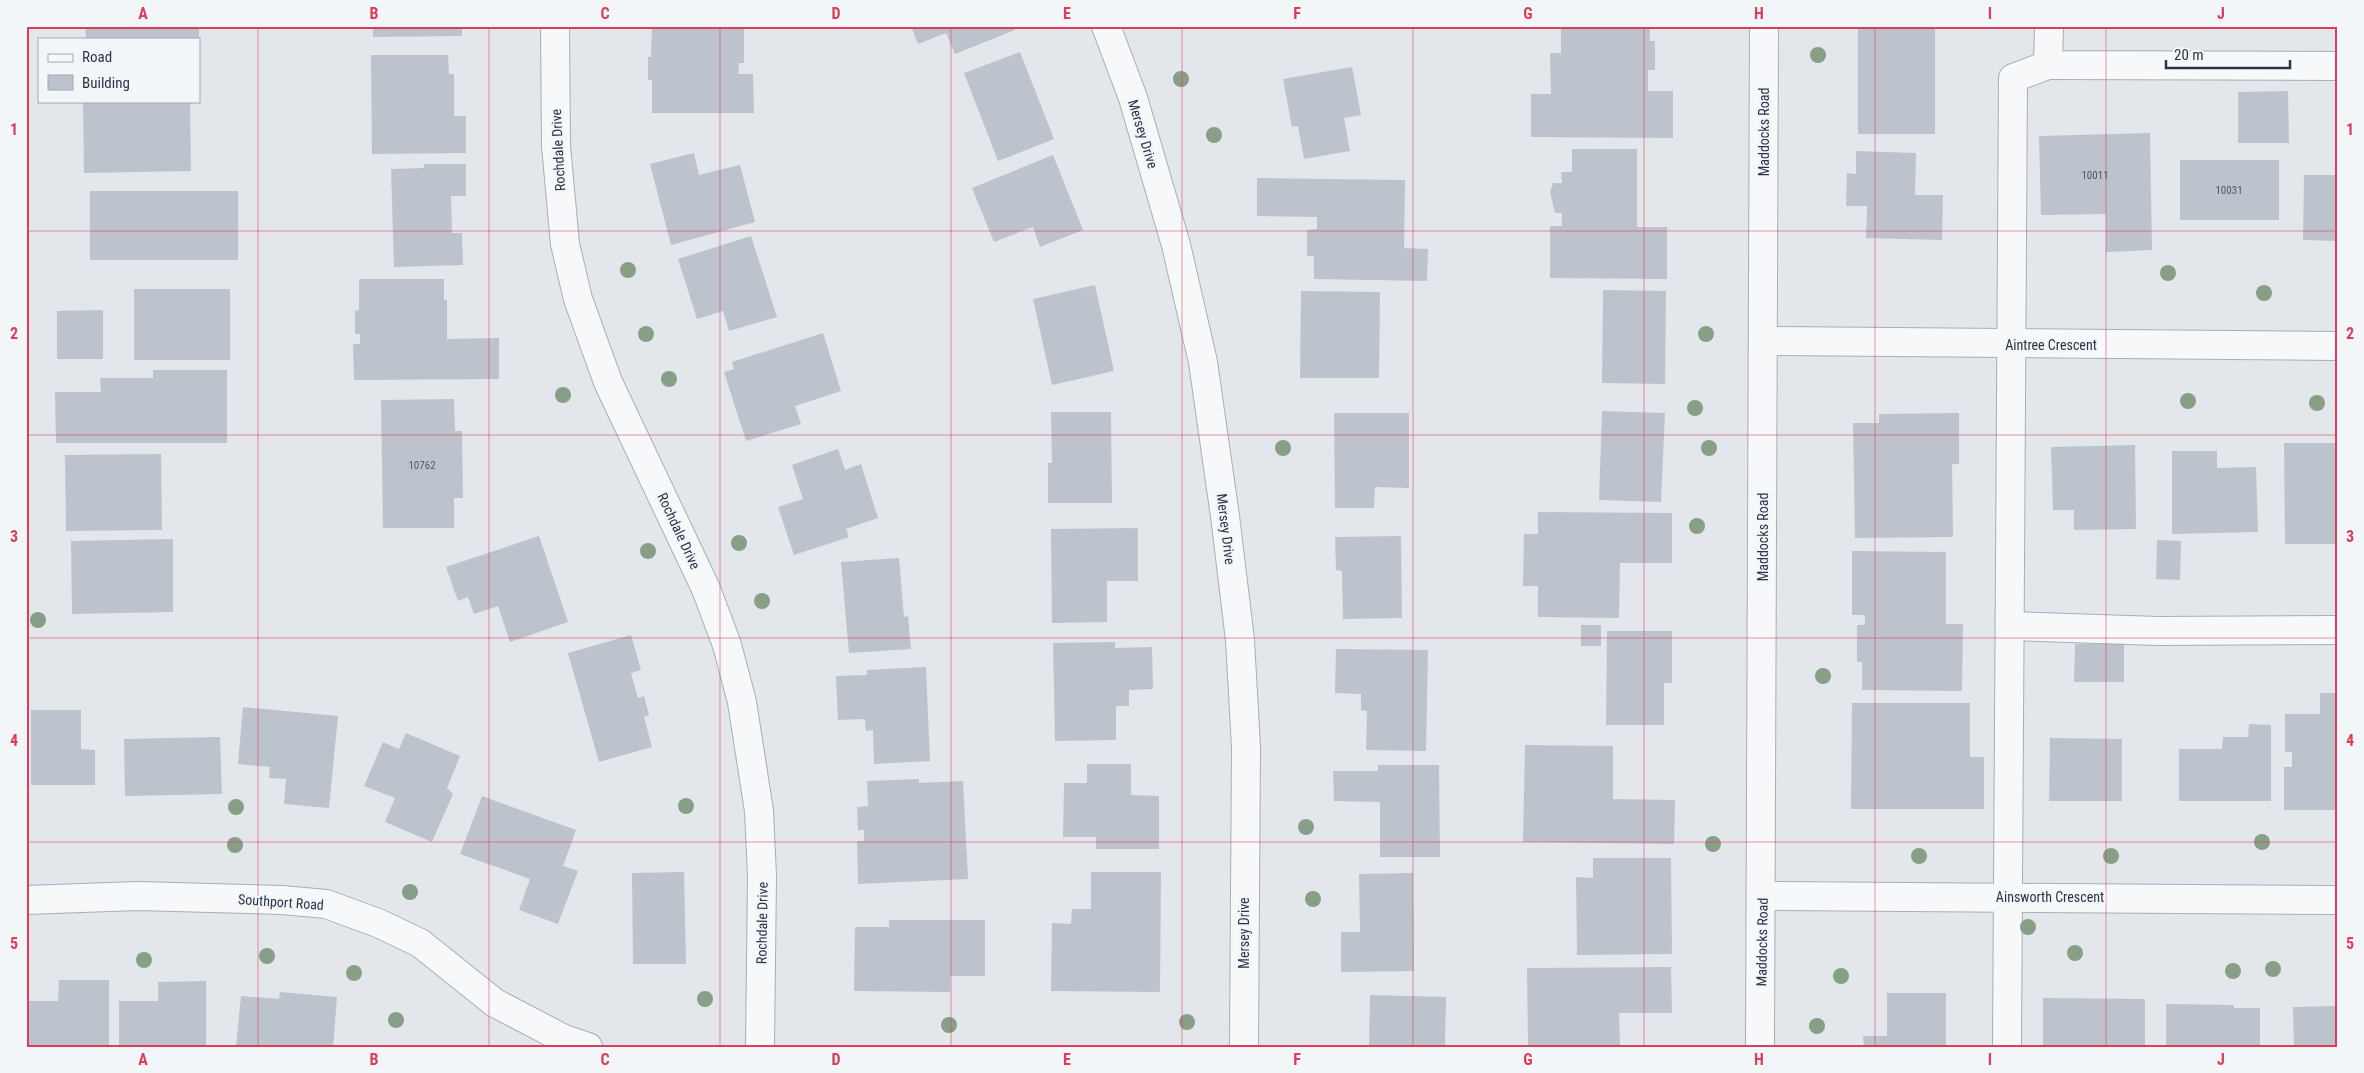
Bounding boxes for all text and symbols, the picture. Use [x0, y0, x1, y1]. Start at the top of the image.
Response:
text: A [138, 4, 148, 23]
text: B [370, 4, 379, 23]
text: C [600, 4, 610, 23]
text: D [831, 4, 841, 23]
text: E [1063, 4, 1071, 23]
text: F [1293, 4, 1301, 23]
text: G [1523, 4, 1533, 23]
text: H [1754, 4, 1764, 23]
text: I [1988, 4, 1992, 23]
text: J [2217, 4, 2225, 23]
legend [38, 38, 200, 102]
scale bar [2166, 38, 2290, 70]
text: 20 m [2174, 46, 2204, 64]
text: Road [82, 48, 112, 66]
text: Building [82, 74, 130, 92]
street label: Maddocks Road [1756, 88, 1772, 176]
street label: Mersey Drive [1125, 98, 1161, 171]
street label: Rochdale Drive [548, 108, 568, 191]
text: 1 [10, 120, 18, 139]
text: 1 [2346, 120, 2354, 139]
house number: 10011 [2081, 169, 2109, 182]
house number: 10031 [2215, 184, 2243, 197]
text: 2 [10, 324, 18, 343]
text: 2 [2346, 324, 2354, 343]
street label: Aintree Crescent [2005, 337, 2097, 353]
house number: 10762 [408, 459, 436, 472]
street label: Rochdale Drive [654, 490, 704, 572]
street label: Mersey Drive [1214, 493, 1238, 566]
street label: Maddocks Road [1755, 493, 1771, 581]
text: 3 [10, 527, 18, 546]
text: 3 [2346, 527, 2354, 546]
text: 4 [10, 731, 18, 750]
text: 4 [2346, 731, 2354, 750]
street label: Rochdale Drive [753, 881, 771, 964]
street label: Ainsworth Crescent [1996, 889, 2104, 905]
street label: Southport Road [238, 891, 324, 913]
street label: Mersey Drive [1236, 897, 1252, 969]
street label: Maddocks Road [1753, 898, 1771, 986]
text: 5 [10, 934, 18, 953]
text: 5 [2346, 934, 2354, 953]
text: A [138, 1050, 148, 1069]
text: B [370, 1050, 379, 1069]
text: C [600, 1050, 610, 1069]
text: D [831, 1050, 841, 1069]
text: E [1063, 1050, 1071, 1069]
text: F [1293, 1050, 1301, 1069]
text: G [1523, 1050, 1533, 1069]
text: H [1754, 1050, 1764, 1069]
text: I [1988, 1050, 1992, 1069]
text: J [2217, 1050, 2225, 1069]

